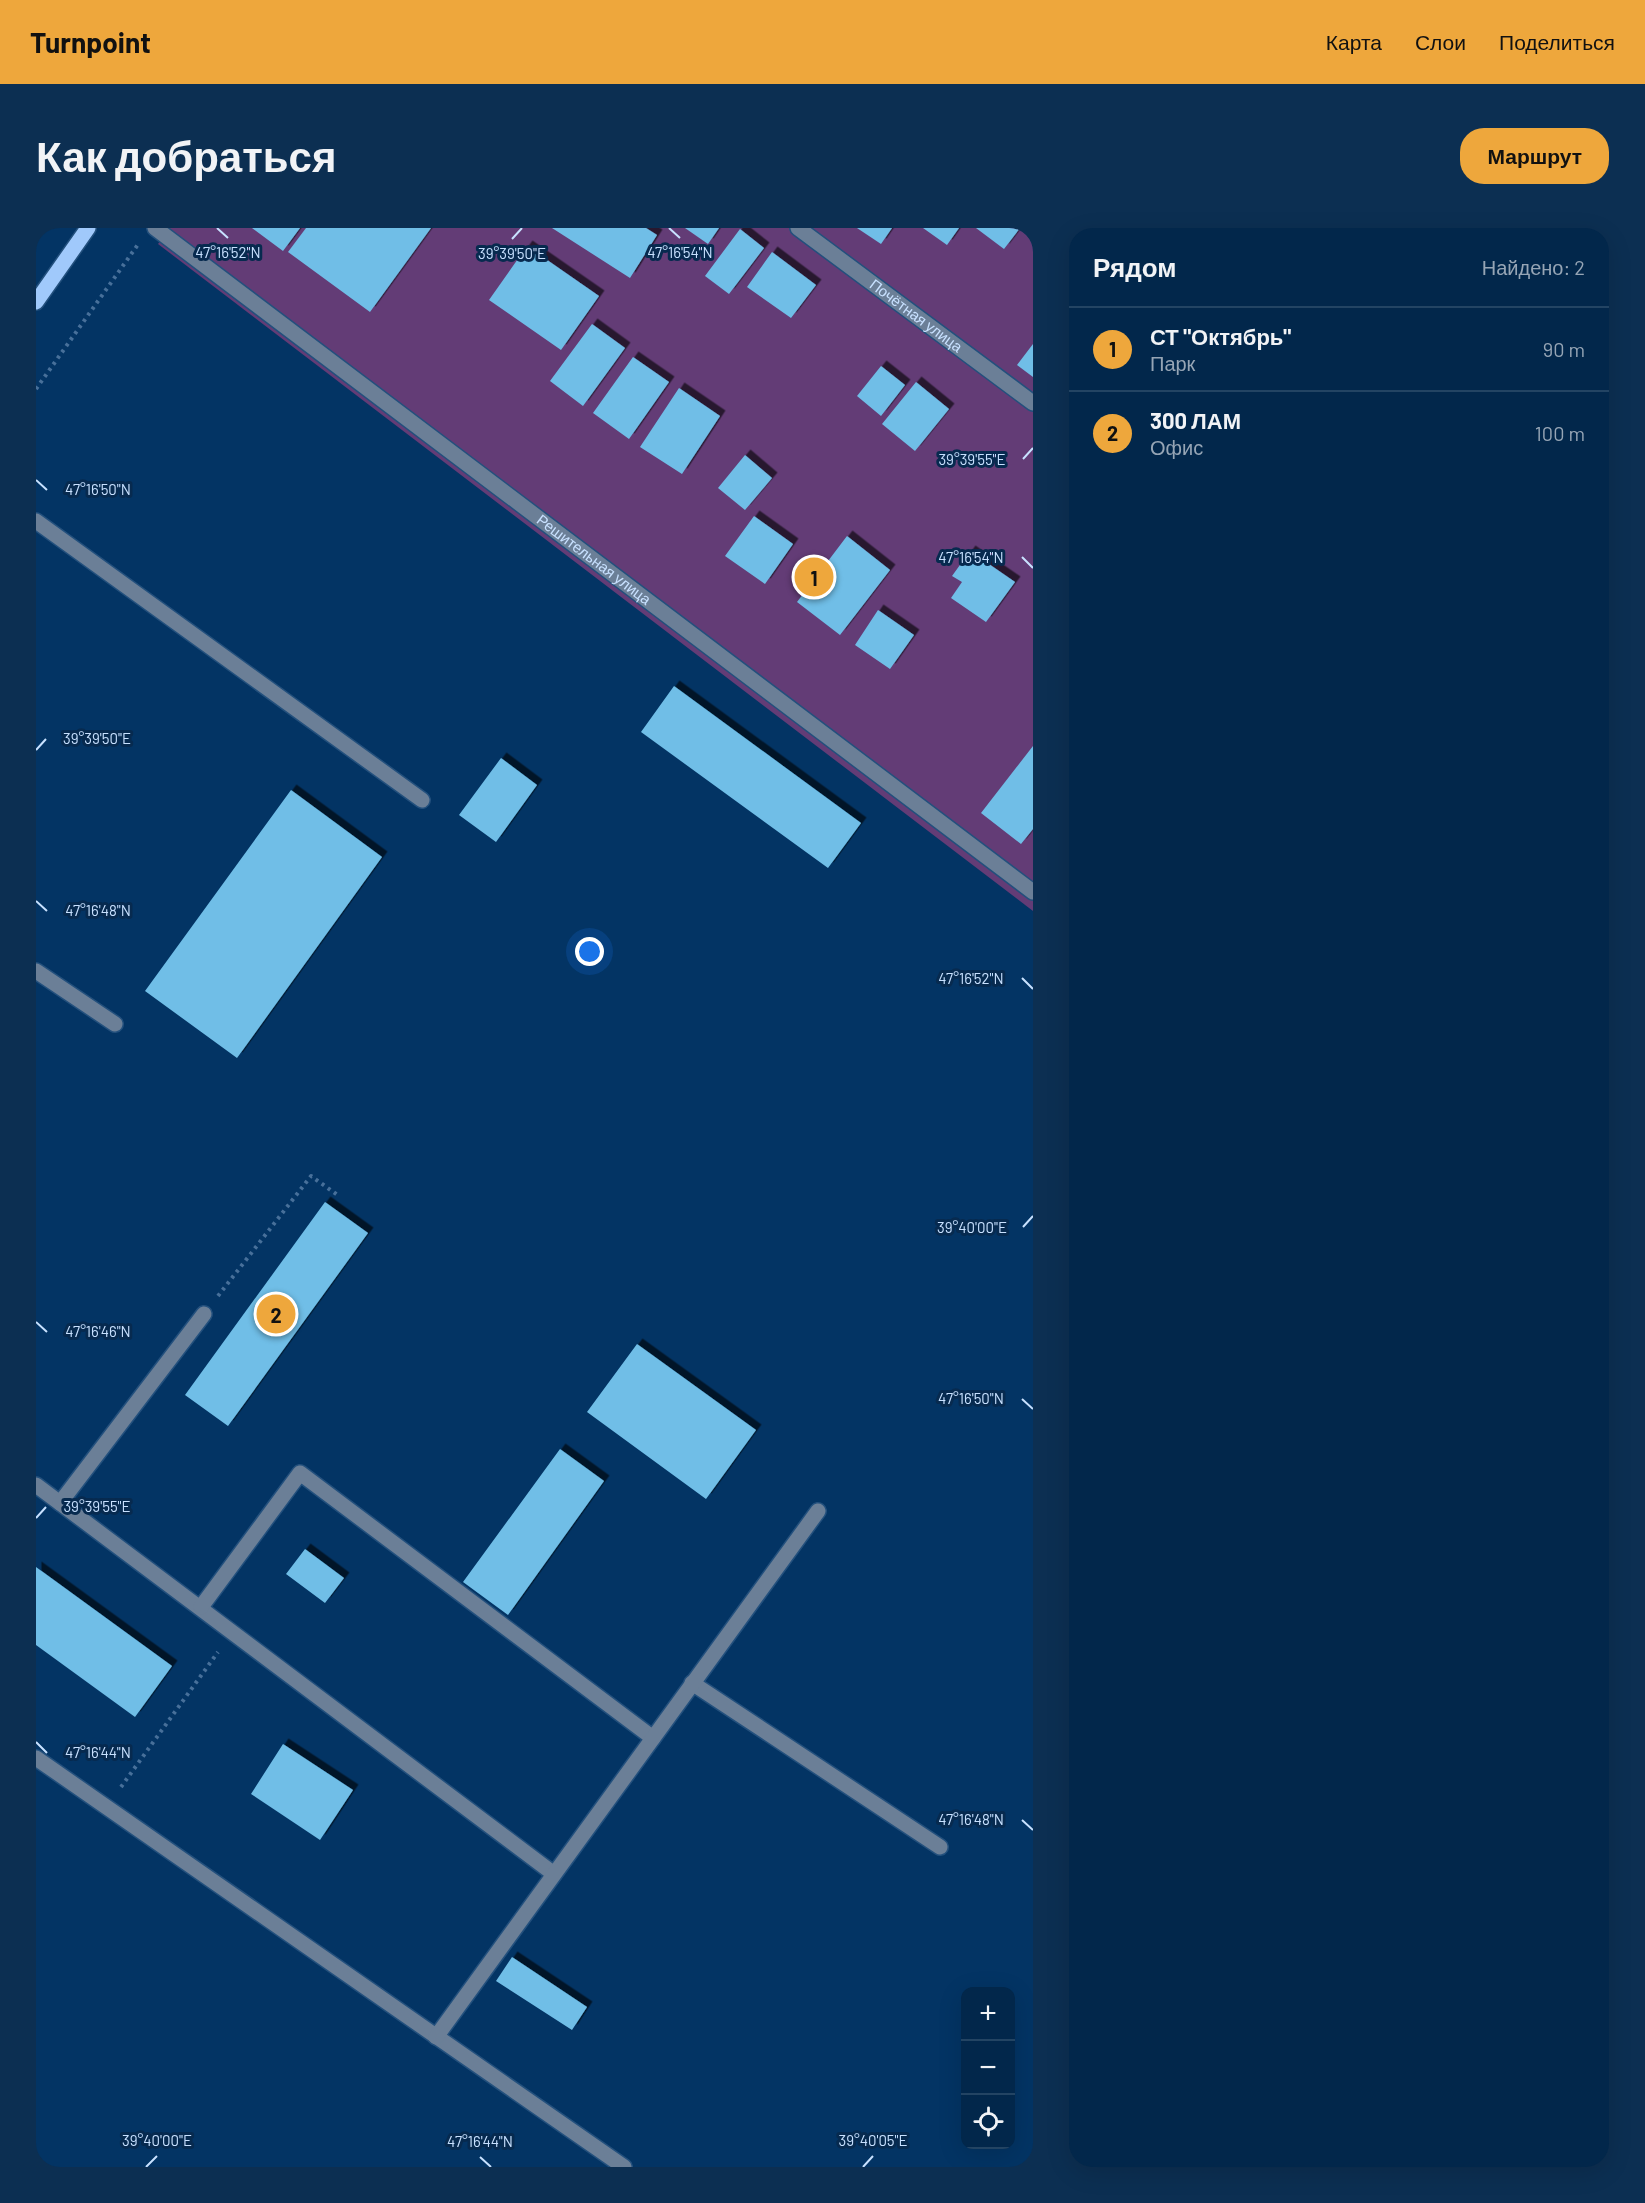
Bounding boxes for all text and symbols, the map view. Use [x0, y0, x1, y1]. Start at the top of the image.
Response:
text: Turnpoint [30, 25, 151, 59]
text: Карта [1326, 29, 1382, 54]
text: Слои [1415, 29, 1466, 54]
text: Поделиться [1499, 29, 1615, 54]
button: Маршрут [1460, 128, 1609, 184]
text: Как добраться [36, 130, 336, 180]
text: 47°16'52"N [195, 243, 261, 261]
text: 47°16'54"N [647, 243, 713, 261]
text: 39°39'50"E [478, 244, 546, 262]
text: Рядом [1093, 251, 1176, 282]
text: Найдено: 2 [1482, 255, 1585, 279]
street label: Почётная улица [867, 275, 967, 356]
text: СТ "Октябрь" [1150, 323, 1291, 349]
text: 1 [1109, 337, 1116, 361]
text: 90 m [1543, 337, 1585, 361]
text: Парк [1150, 351, 1195, 375]
text: 300 ЛАМ [1150, 407, 1241, 433]
text: 2 [1107, 421, 1118, 445]
text: 100 m [1535, 421, 1585, 445]
text: Офис [1150, 435, 1203, 459]
text: 39°39'55"E [938, 450, 1006, 468]
text: 47°16'50"N [65, 480, 131, 498]
street label: Решительная улица [534, 510, 655, 608]
text: 47°16'54"N [938, 548, 1004, 566]
pin: 1 [794, 554, 834, 600]
text: 39°39'50"E [63, 729, 131, 747]
text: 47°16'48"N [65, 901, 131, 919]
your location [575, 937, 604, 966]
text: 47°16'52"N [938, 969, 1004, 987]
text: 39°40'00"E [937, 1218, 1007, 1236]
pin: 2 [256, 1292, 296, 1336]
text: 47°16'46"N [65, 1322, 131, 1340]
text: 47°16'50"N [938, 1389, 1004, 1407]
text: 39°39'55"E [63, 1497, 131, 1515]
text: 47°16'44"N [65, 1743, 131, 1761]
text: 47°16'48"N [938, 1810, 1004, 1828]
map controls [961, 1987, 1015, 2149]
button: + [961, 1987, 1015, 2041]
button: − [961, 2041, 1015, 2095]
button: locate [961, 2095, 1015, 2149]
text: 39°40'00"E [122, 2131, 192, 2149]
text: 39°40'05"E [838, 2131, 908, 2149]
text: 47°16'44"N [447, 2132, 513, 2150]

